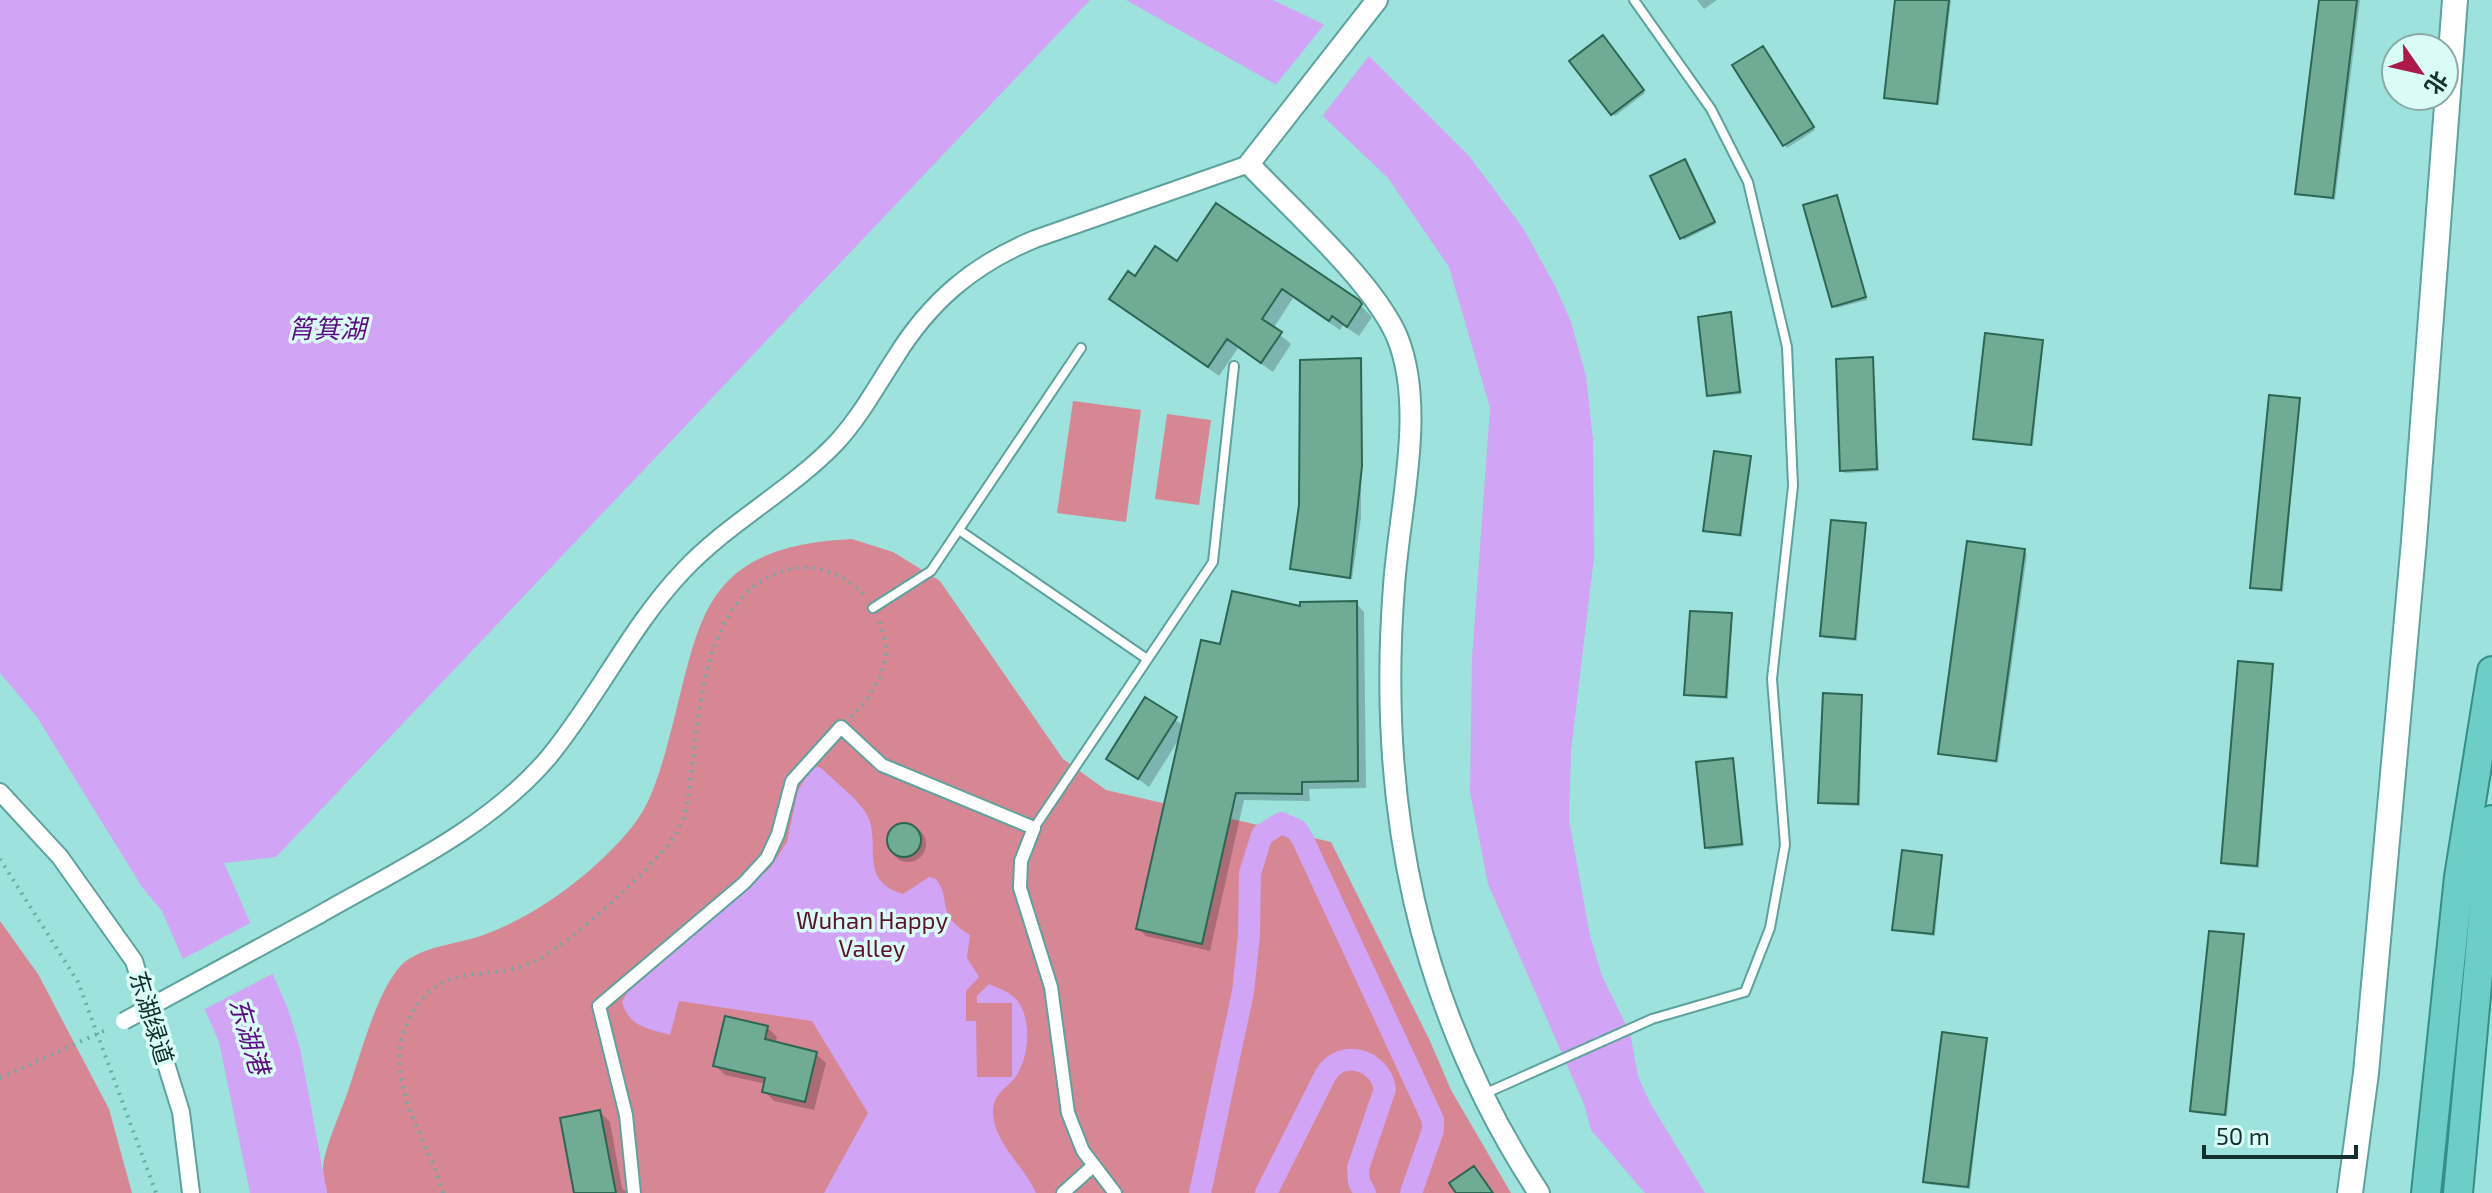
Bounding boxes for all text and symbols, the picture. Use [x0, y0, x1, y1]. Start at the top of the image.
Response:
north arrow [2380, 32, 2460, 112]
text: 北 [2420, 67, 2454, 100]
water label: 筲箕湖 [288, 312, 370, 343]
park label: Wuhan Happy Valley [796, 905, 948, 962]
street label: 东湖绿道 [125, 967, 180, 1068]
water label: 东湖港 [224, 994, 278, 1081]
scale bar [2204, 1109, 2356, 1159]
text: 50 m [2216, 1121, 2270, 1150]

